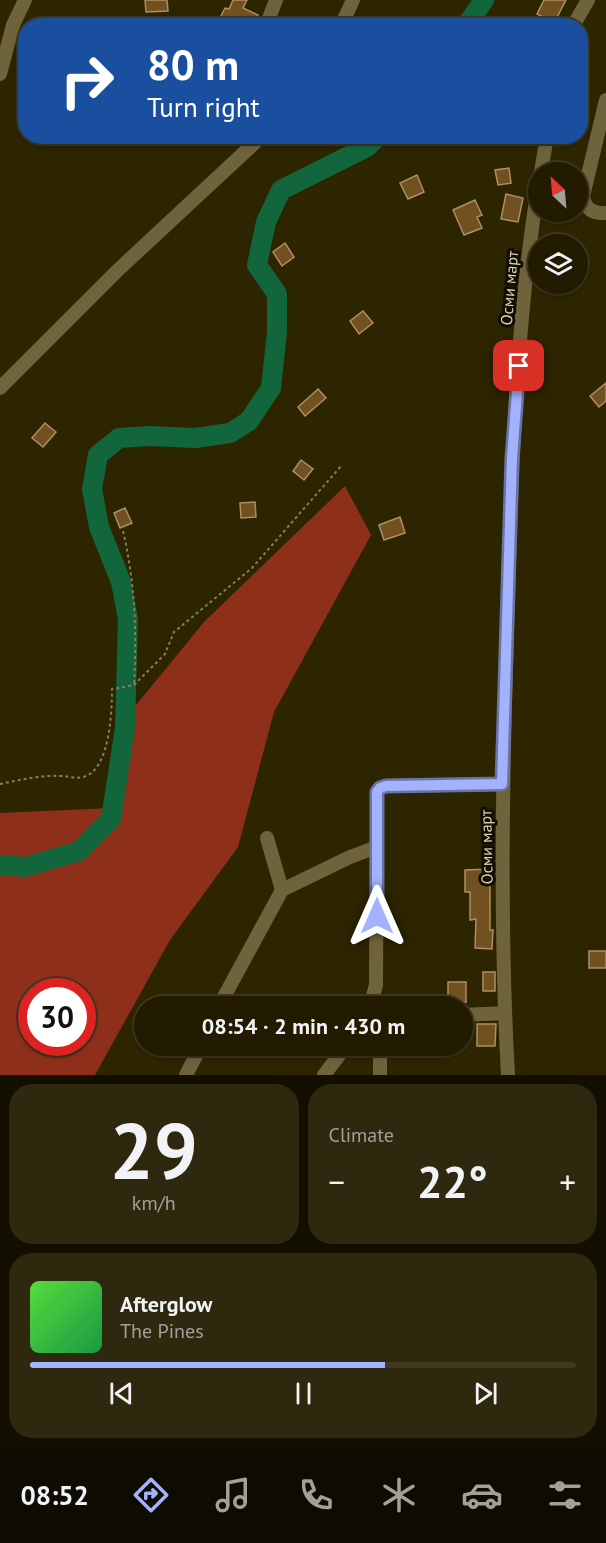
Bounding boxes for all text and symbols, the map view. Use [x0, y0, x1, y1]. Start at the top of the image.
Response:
text: 80 m [147, 37, 239, 92]
icon: right [48, 42, 126, 120]
text: Turn right [147, 90, 260, 124]
north arrow [528, 162, 588, 222]
map controls [528, 162, 588, 294]
button: layers [528, 234, 588, 294]
street label: Осми март [496, 249, 522, 326]
pin [493, 340, 544, 391]
icon: arrive [502, 349, 535, 382]
street label: Осми март [475, 809, 497, 884]
position arrow [345, 884, 409, 948]
speed limit sign: 30 [18, 978, 96, 1056]
text: 08:54 · 2 min · 430 m [202, 1012, 405, 1040]
text: 29 [110, 1100, 198, 1201]
text: Climate [329, 1122, 394, 1148]
text: 22° [417, 1152, 488, 1210]
text: − [329, 1160, 345, 1203]
text: + [559, 1160, 576, 1203]
text: km/h [132, 1190, 176, 1216]
text: Afterglow [120, 1290, 212, 1318]
text: The Pines [120, 1318, 204, 1344]
icon: previous [105, 1377, 138, 1410]
icon: pause [287, 1377, 320, 1410]
icon: next [469, 1377, 502, 1410]
icon: directions [130, 1474, 172, 1516]
icon: music [212, 1474, 254, 1516]
icon: phone [295, 1474, 337, 1516]
icon: climate [378, 1474, 420, 1516]
icon: car [461, 1474, 503, 1516]
icon: filters [544, 1474, 586, 1516]
text: 08:52 [20, 1478, 89, 1512]

